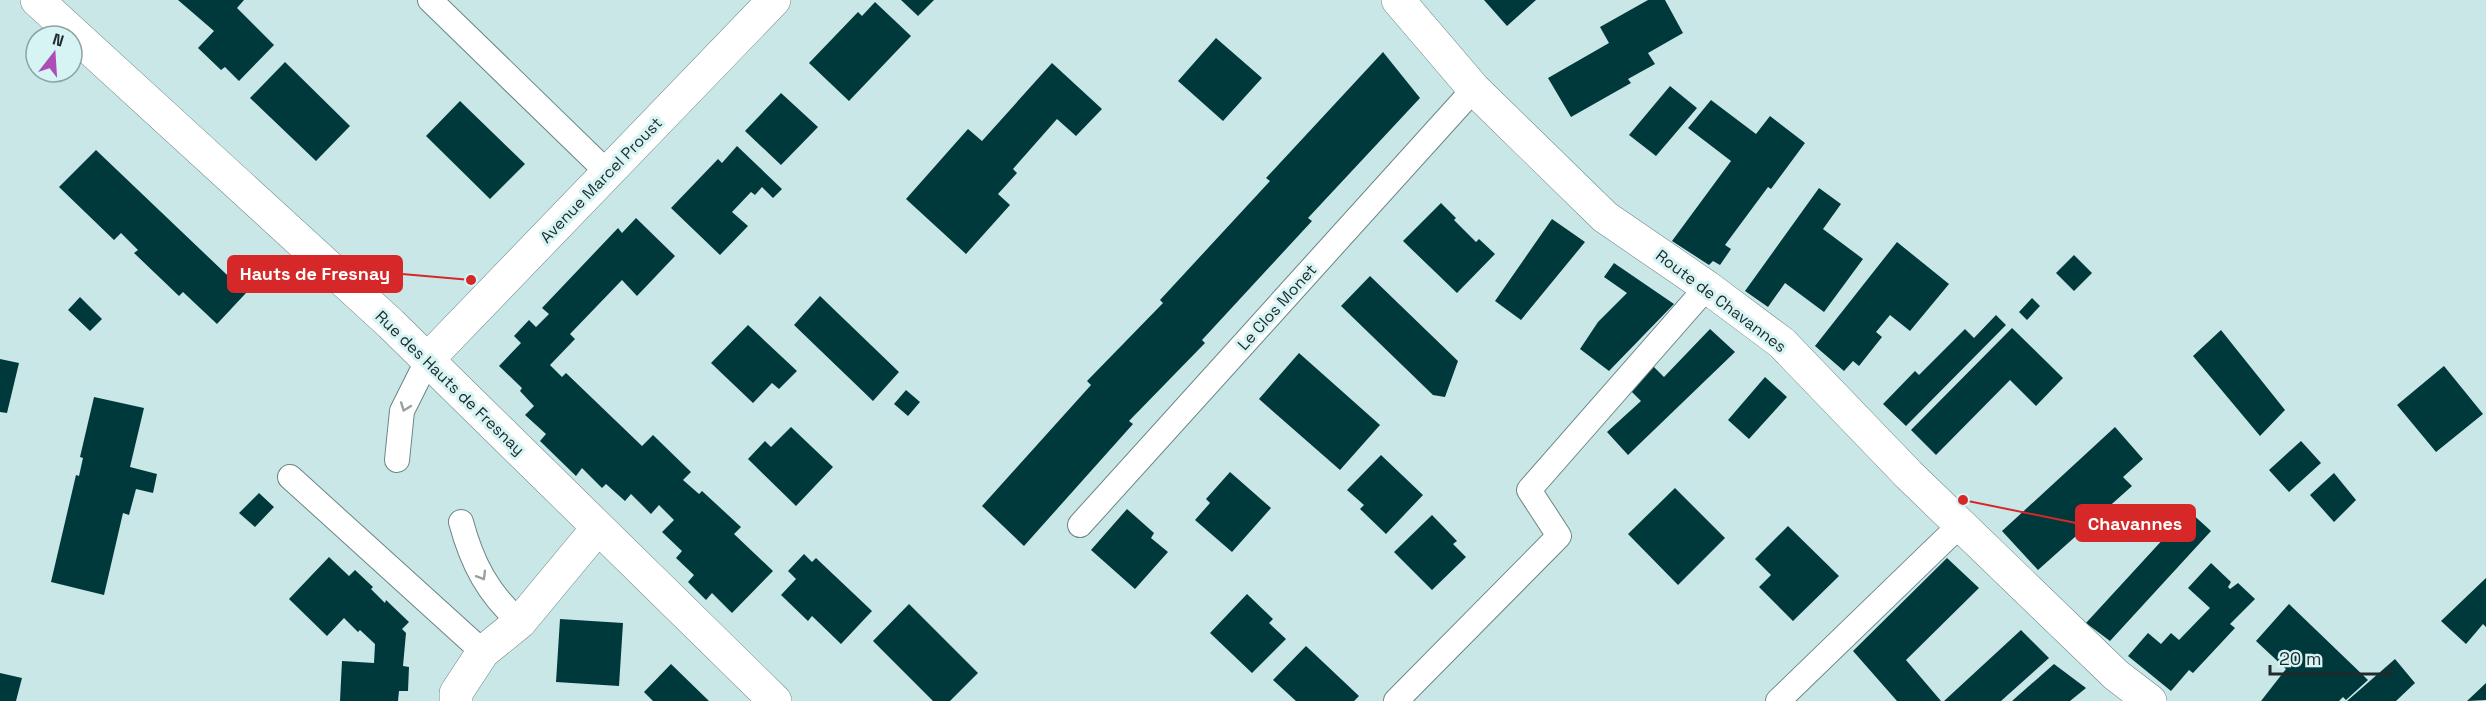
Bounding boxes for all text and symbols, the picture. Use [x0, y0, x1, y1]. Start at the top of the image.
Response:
north arrow [24, 24, 84, 84]
text: N [50, 29, 66, 52]
street label: Avenue Marcel Proust [535, 113, 667, 247]
street label: Route de Chavannes [1651, 245, 1791, 357]
callout: Hauts de Fresnay [228, 256, 402, 292]
street label: Le Clos Monet [1233, 259, 1321, 355]
text: Hauts de Fresnay [240, 262, 390, 285]
street label: Rue des Hauts de Fresnay [371, 306, 529, 460]
one-way arrow [399, 402, 412, 412]
callout: Chavannes [2076, 505, 2195, 541]
text: Chavannes [2088, 512, 2182, 535]
one-way arrow [475, 570, 487, 580]
scale bar [2270, 638, 2390, 676]
text: 20 m [2279, 647, 2322, 670]

